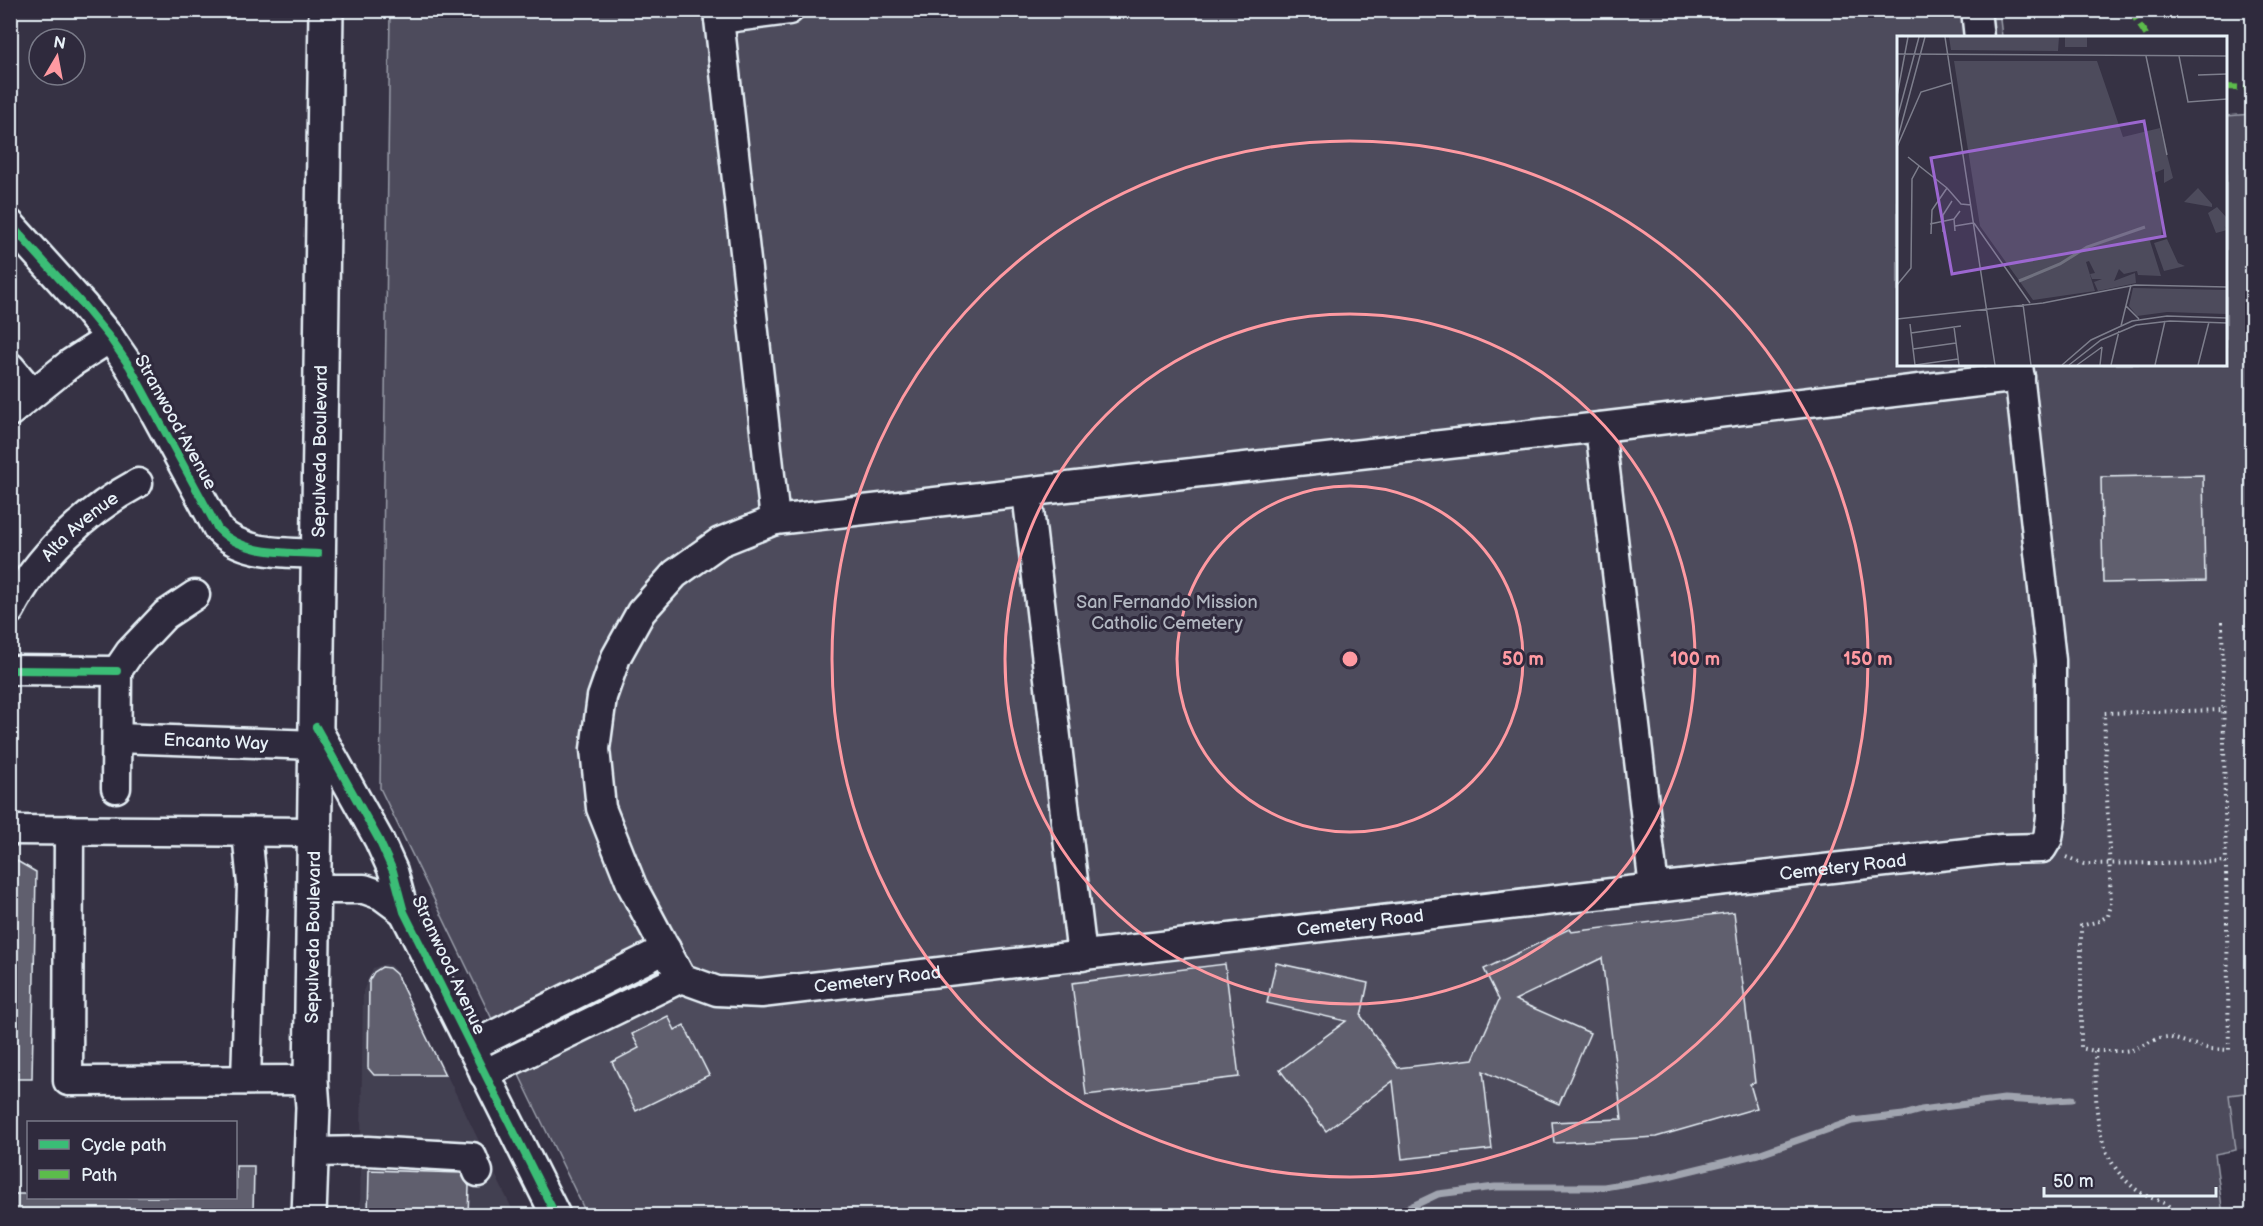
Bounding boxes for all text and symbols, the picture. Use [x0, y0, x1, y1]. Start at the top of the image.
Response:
north arrow [27, 27, 87, 87]
text: N [52, 33, 67, 54]
inset map [1897, 36, 2227, 366]
street label: Stranwood Avenue [130, 351, 221, 494]
street label: Sepulveda Boulevard [309, 365, 332, 538]
street label: Alta Avenue [37, 487, 123, 566]
park label: San Fernando Mission Catholic Cemetery [1076, 592, 1258, 634]
centre of rings [1340, 649, 1360, 669]
text: 50 m [1502, 649, 1544, 670]
text: 100 m [1670, 649, 1720, 670]
text: 150 m [1843, 649, 1893, 670]
street label: Encanto Way [163, 730, 270, 754]
street label: Cemetery Road [1778, 850, 1908, 885]
street label: Sepulveda Boulevard [302, 851, 325, 1024]
street label: Stranwood Avenue [407, 892, 490, 1038]
street label: Cemetery Road [1296, 905, 1425, 941]
street label: Cemetery Road [813, 962, 942, 998]
legend [27, 1121, 237, 1199]
text: Cycle path [81, 1135, 167, 1156]
scale bar [2044, 1160, 2216, 1198]
text: Path [81, 1165, 117, 1186]
text: 50 m [2053, 1171, 2094, 1192]

